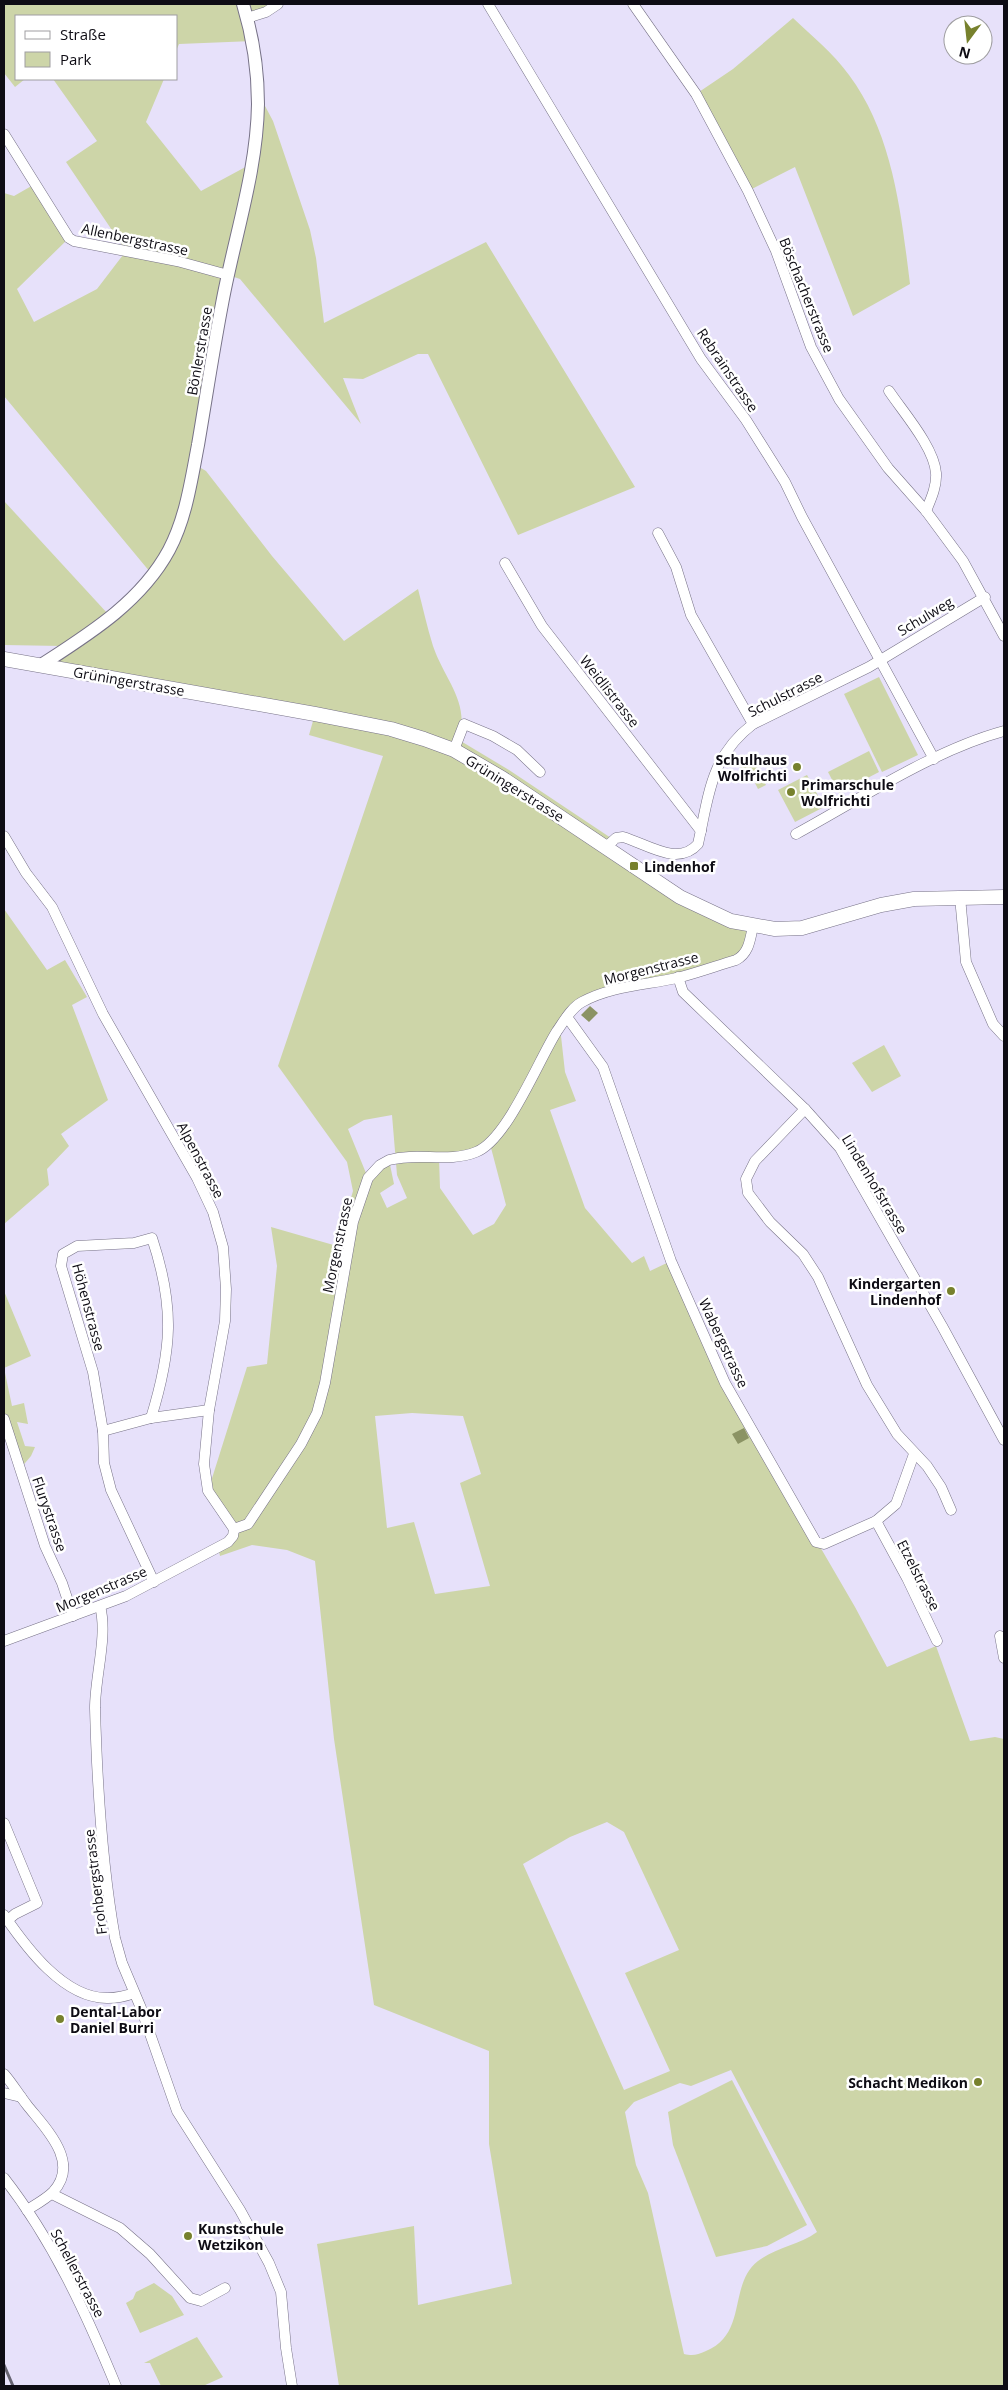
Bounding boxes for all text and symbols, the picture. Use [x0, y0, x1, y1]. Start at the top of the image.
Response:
legend [15, 15, 178, 80]
north arrow [943, 15, 993, 65]
text: Straße [60, 24, 106, 44]
text: N [957, 42, 972, 64]
text: Park [60, 49, 91, 69]
street label: Allenbergstrasse [80, 218, 190, 260]
street label: Böschacherstrasse [775, 235, 839, 355]
street label: Bönlerstrasse [182, 305, 216, 397]
street label: Rebrainstrasse [693, 324, 763, 416]
street label: Schulweg [894, 592, 957, 640]
street label: Weidlistrasse [576, 651, 644, 731]
street label: Grüningerstrasse [72, 662, 186, 700]
street label: Schulstrasse [744, 667, 826, 721]
street label: Grüningerstrasse [462, 750, 568, 826]
place label: Schulhaus Wolfrichti [716, 750, 787, 785]
marker: Schulhaus Wolfrichti [791, 761, 803, 773]
place label: Primarschule Wolfrichti [801, 775, 894, 810]
marker: Primarschule Wolfrichti [785, 786, 797, 798]
place label: Lindenhof [644, 857, 717, 876]
marker: Lindenhof [628, 860, 640, 872]
street label: Morgenstrasse [602, 947, 701, 989]
street label: Alpenstrasse [173, 1119, 229, 1202]
street label: Lindenhofstrasse [838, 1131, 912, 1237]
street label: Morgenstrasse [318, 1195, 356, 1294]
street label: Höhenstrasse [68, 1261, 110, 1353]
place label: Kindergarten Lindenhof [848, 1274, 943, 1309]
marker: Kindergarten Lindenhof [945, 1285, 957, 1297]
street label: Wabergstrasse [695, 1295, 753, 1391]
street label: Flurystrasse [28, 1474, 72, 1554]
street label: Etzelstrasse [893, 1536, 945, 1614]
street label: Morgenstrasse [53, 1561, 150, 1617]
street label: Frohbergstrasse [79, 1828, 111, 1936]
place label: Dental-Labor Daniel Burri [70, 2002, 162, 2037]
marker: Dental-Labor Daniel Burri [54, 2013, 66, 2025]
place label: Schacht Medikon [848, 2073, 968, 2092]
marker: Schacht Medikon [972, 2076, 984, 2088]
place label: Kunstschule Wetzikon [198, 2219, 284, 2254]
street label: Schellerstrasse [47, 2225, 109, 2321]
marker: Kunstschule Wetzikon [182, 2230, 194, 2242]

